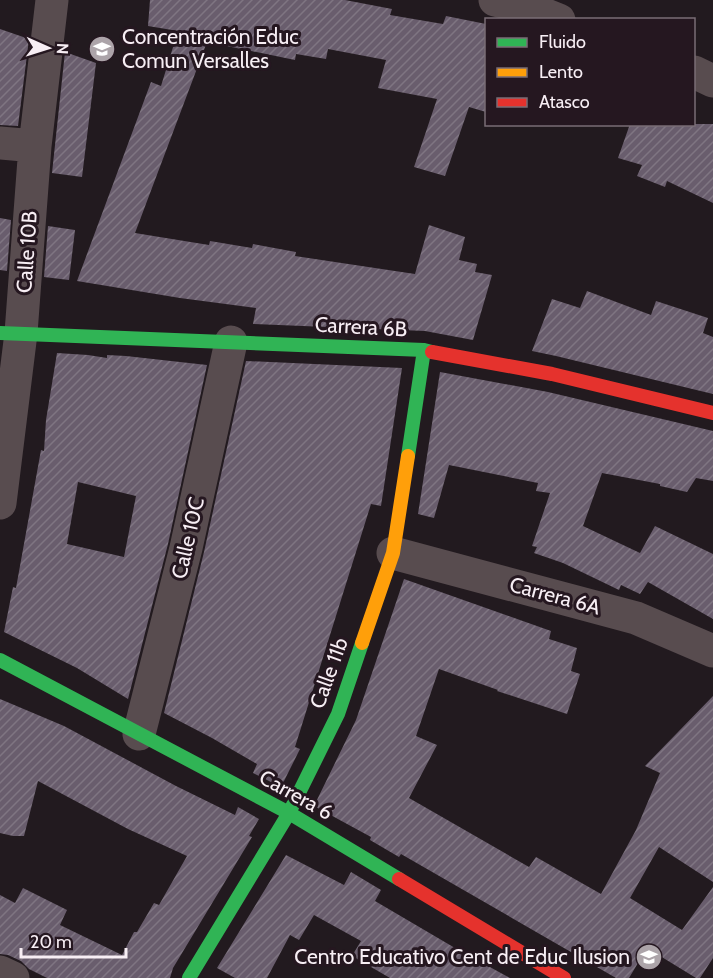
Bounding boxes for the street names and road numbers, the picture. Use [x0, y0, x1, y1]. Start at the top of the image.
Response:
street label: Calle 10B [11, 210, 42, 294]
street label: Carrera 6B [314, 312, 408, 341]
street label: Calle 10C [166, 495, 209, 581]
street label: Carrera 6A [507, 571, 603, 620]
street label: Calle 11b [304, 634, 353, 712]
street label: Carrera 6 [255, 764, 337, 825]

